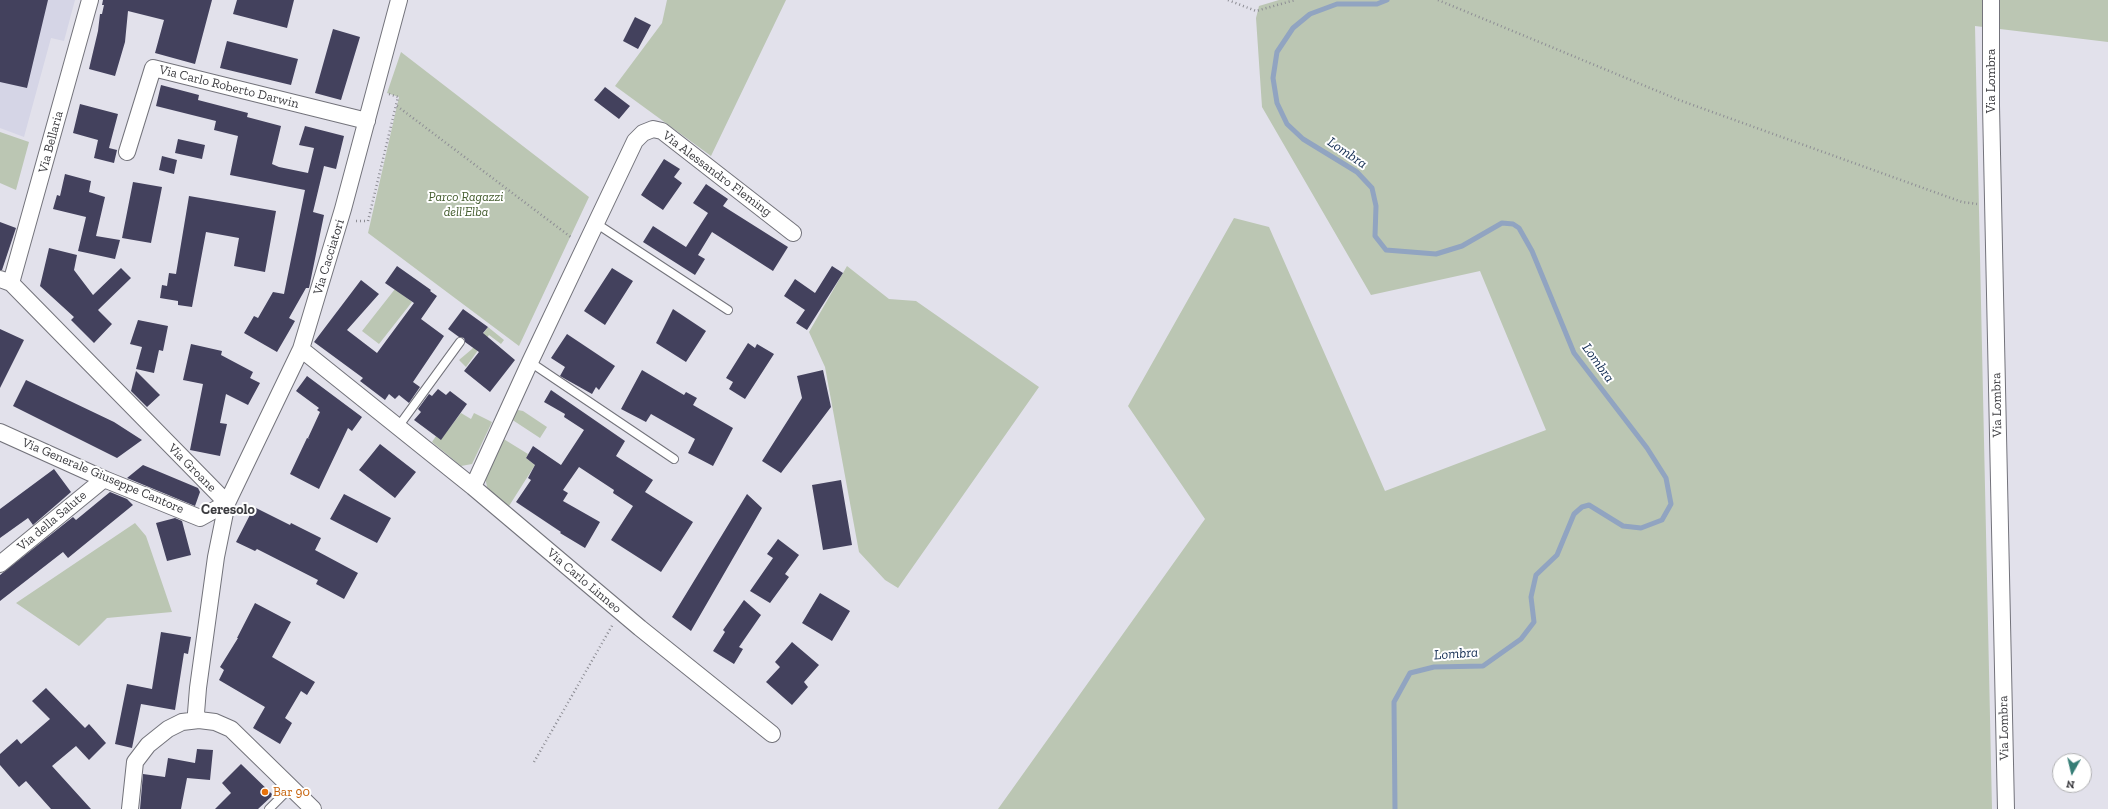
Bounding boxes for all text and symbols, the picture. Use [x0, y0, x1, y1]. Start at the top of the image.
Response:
street label: Via Lombra [1983, 49, 1999, 113]
street label: Via Carlo Roberto Darwin [157, 62, 301, 112]
street label: Via Bellaria [35, 109, 67, 175]
street label: Via Alessandro Fleming [659, 128, 775, 220]
water label: Lombra [1324, 134, 1370, 172]
park label: Parco Ragazzi dell'Elba [428, 189, 504, 220]
street label: Via Cacciatori [310, 217, 348, 297]
water label: Lombra [1578, 340, 1618, 386]
street label: Via Lombra [1989, 373, 2005, 437]
street label: Via Generale Giuseppe Cantore [20, 435, 186, 517]
street label: Via Groane [165, 441, 219, 495]
street label: Via della Salute [14, 488, 90, 554]
district label: Ceresolo [201, 502, 255, 518]
street label: Via Carlo Linneo [544, 545, 624, 617]
water label: Lombra [1433, 644, 1479, 664]
street label: Via Lombra [1996, 696, 2012, 760]
north arrow [2052, 753, 2092, 793]
text: N [2065, 777, 2075, 791]
place label: Bar 90 [273, 784, 310, 800]
marker: Bar 90 [260, 787, 270, 797]

